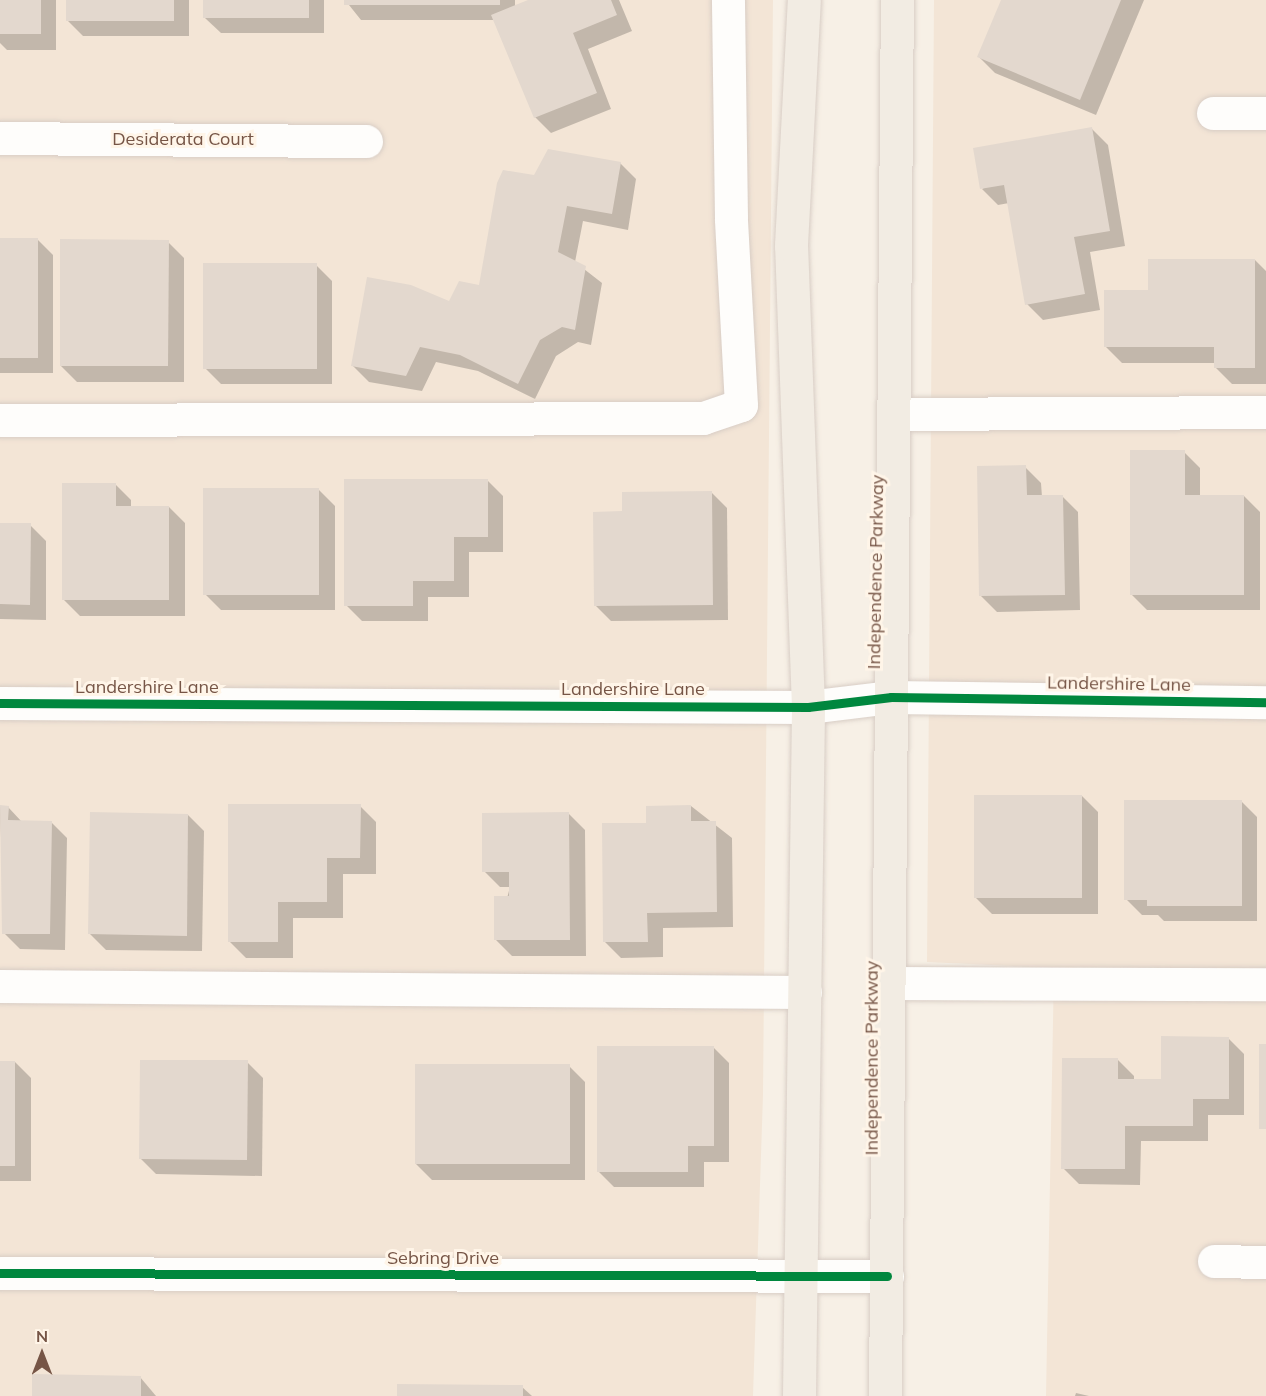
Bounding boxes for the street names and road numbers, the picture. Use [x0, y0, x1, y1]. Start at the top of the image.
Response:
street label: Desiderata Court [112, 128, 254, 150]
street label: Independence Parkway [864, 475, 888, 669]
street label: Landershire Lane [1047, 672, 1191, 696]
street label: Landershire Lane [75, 676, 219, 698]
street label: Landershire Lane [561, 678, 705, 700]
street label: Independence Parkway [861, 961, 883, 1155]
street label: Sebring Drive [387, 1247, 499, 1269]

